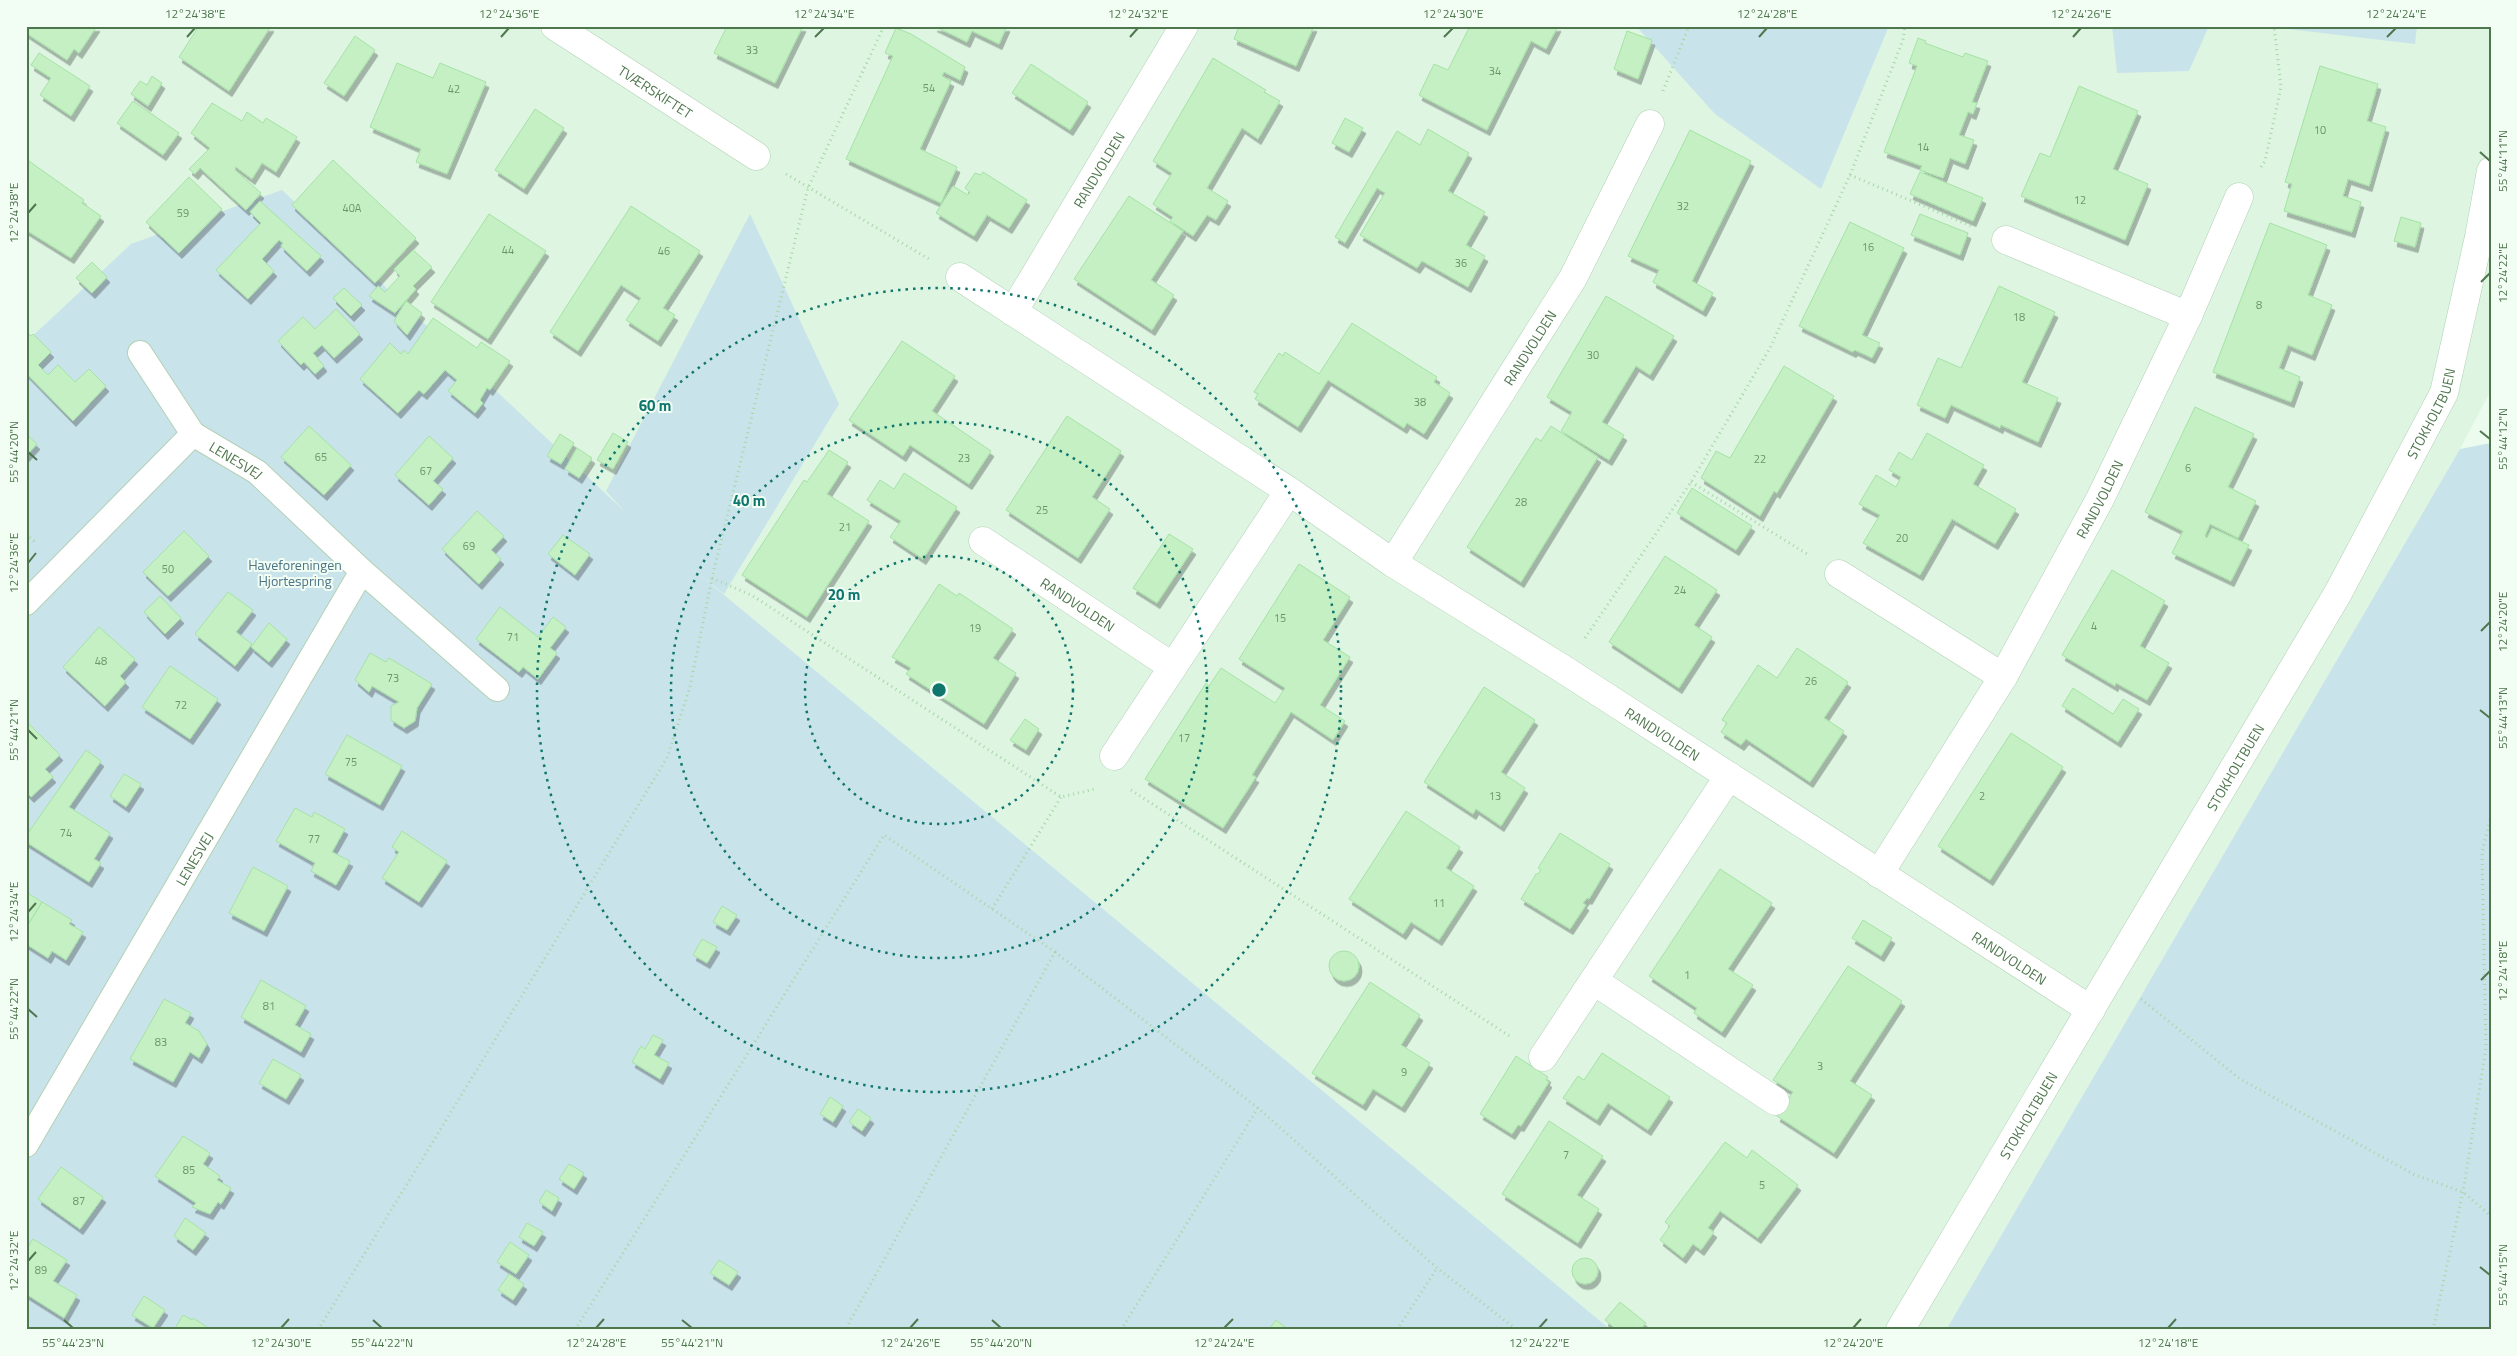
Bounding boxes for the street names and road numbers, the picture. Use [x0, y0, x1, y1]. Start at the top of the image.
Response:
street label: TVÆRSKIFTET [614, 59, 698, 123]
street label: RANDVOLDEN [1067, 127, 1129, 212]
street label: RANDVOLDEN [1497, 306, 1561, 389]
street label: STOKHOLTBUEN [2401, 366, 2460, 462]
street label: LENESVEJ [206, 436, 268, 483]
street label: RANDVOLDEN [2070, 456, 2128, 542]
street label: RANDVOLDEN [1037, 572, 1119, 636]
street label: RANDVOLDEN [1621, 701, 1704, 765]
street label: STOKHOLTBUEN [2201, 719, 2269, 815]
street label: LENESVEJ [170, 828, 218, 889]
street label: RANDVOLDEN [1968, 925, 2051, 989]
street label: STOKHOLTBUEN [1994, 1067, 2062, 1163]

